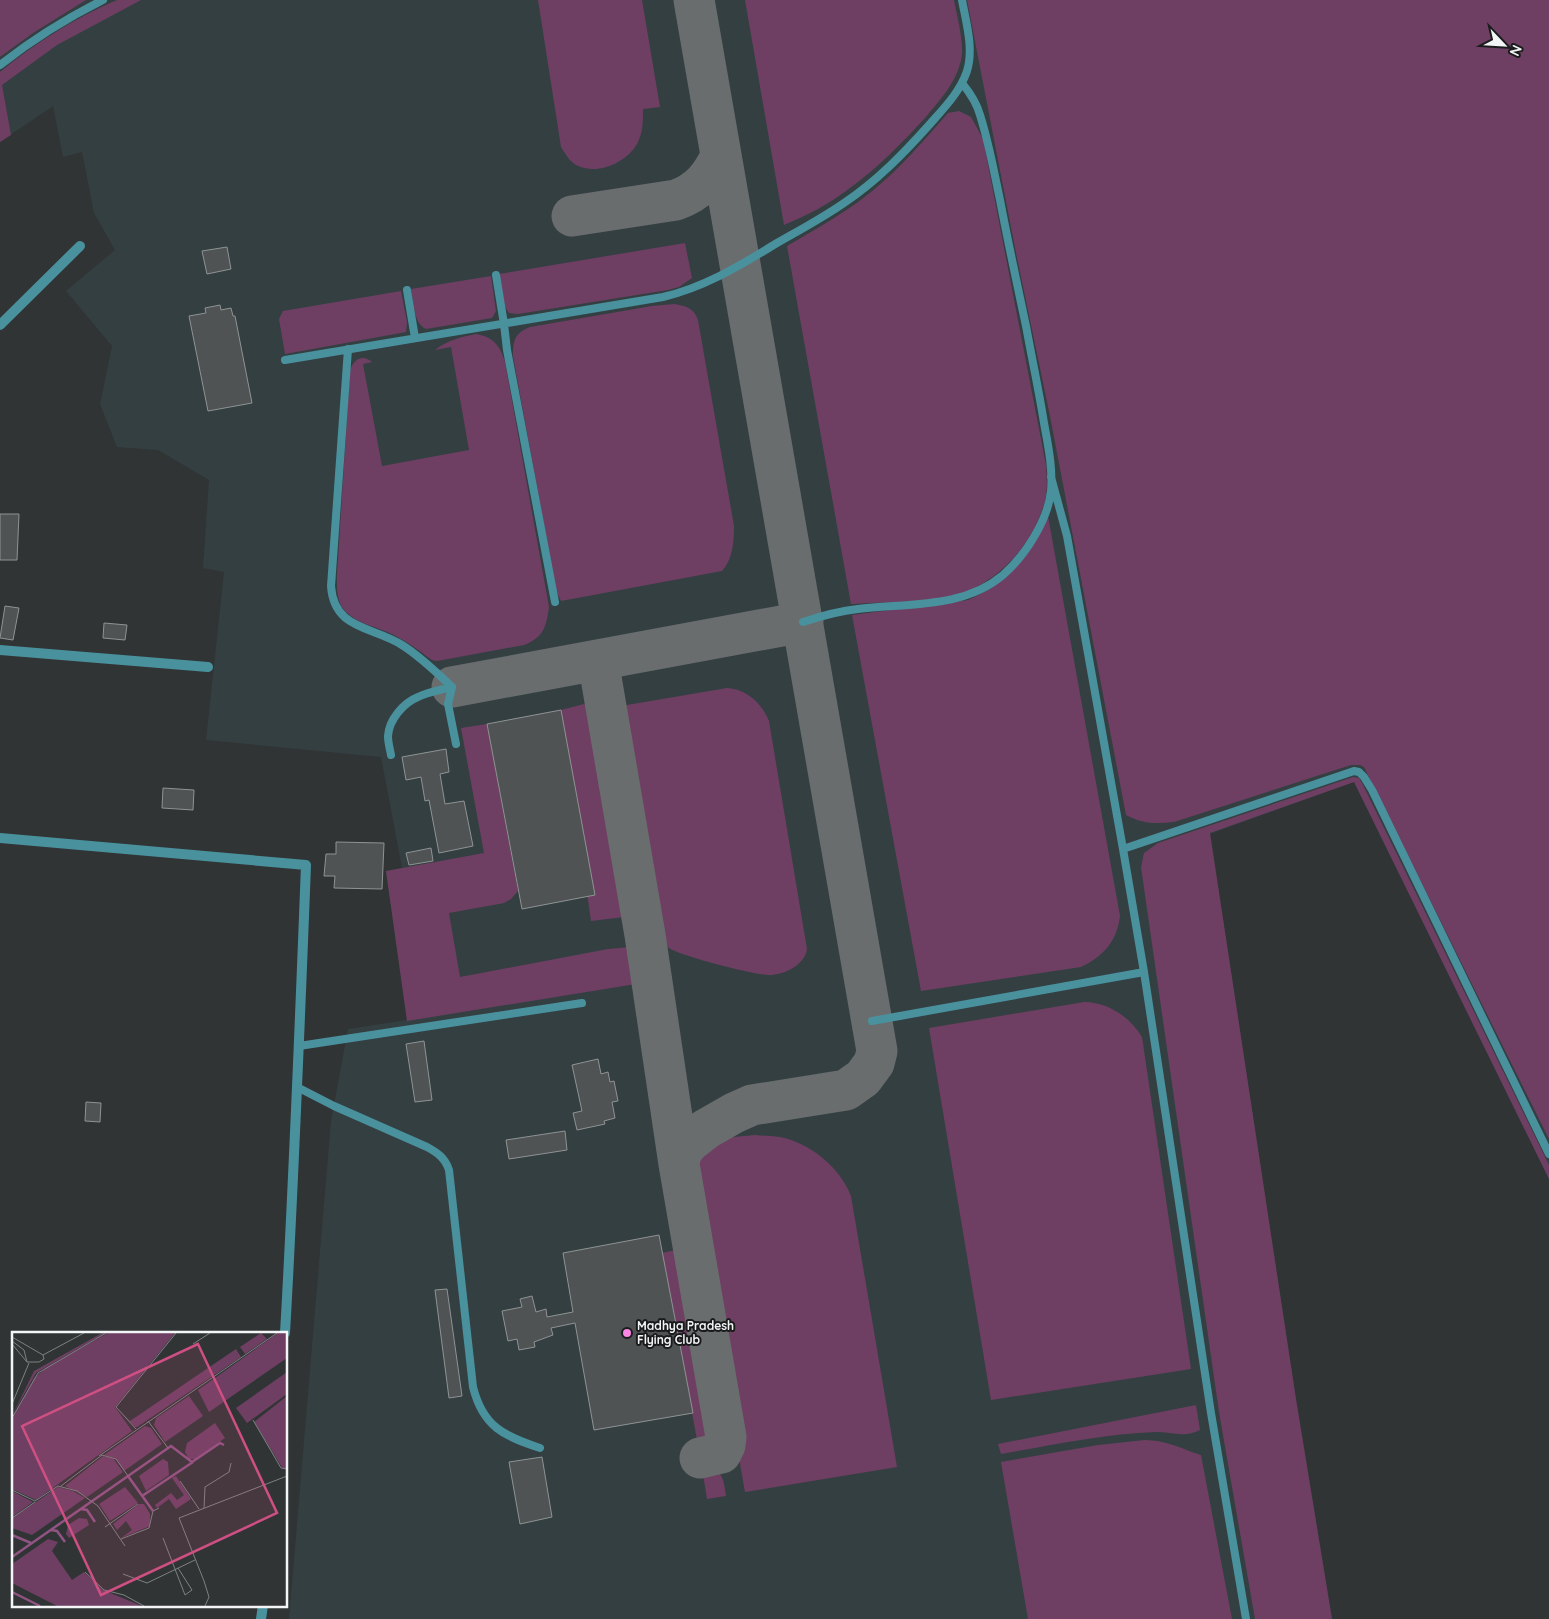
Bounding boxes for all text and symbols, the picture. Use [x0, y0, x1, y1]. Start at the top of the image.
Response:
north arrow [1479, 20, 1529, 70]
text: N [1505, 42, 1526, 59]
place label: Madhya Pradesh Flying Club [637, 1318, 734, 1347]
marker: Madhya Pradesh Flying Club [621, 1327, 633, 1339]
inset map [12, 1332, 288, 1606]

